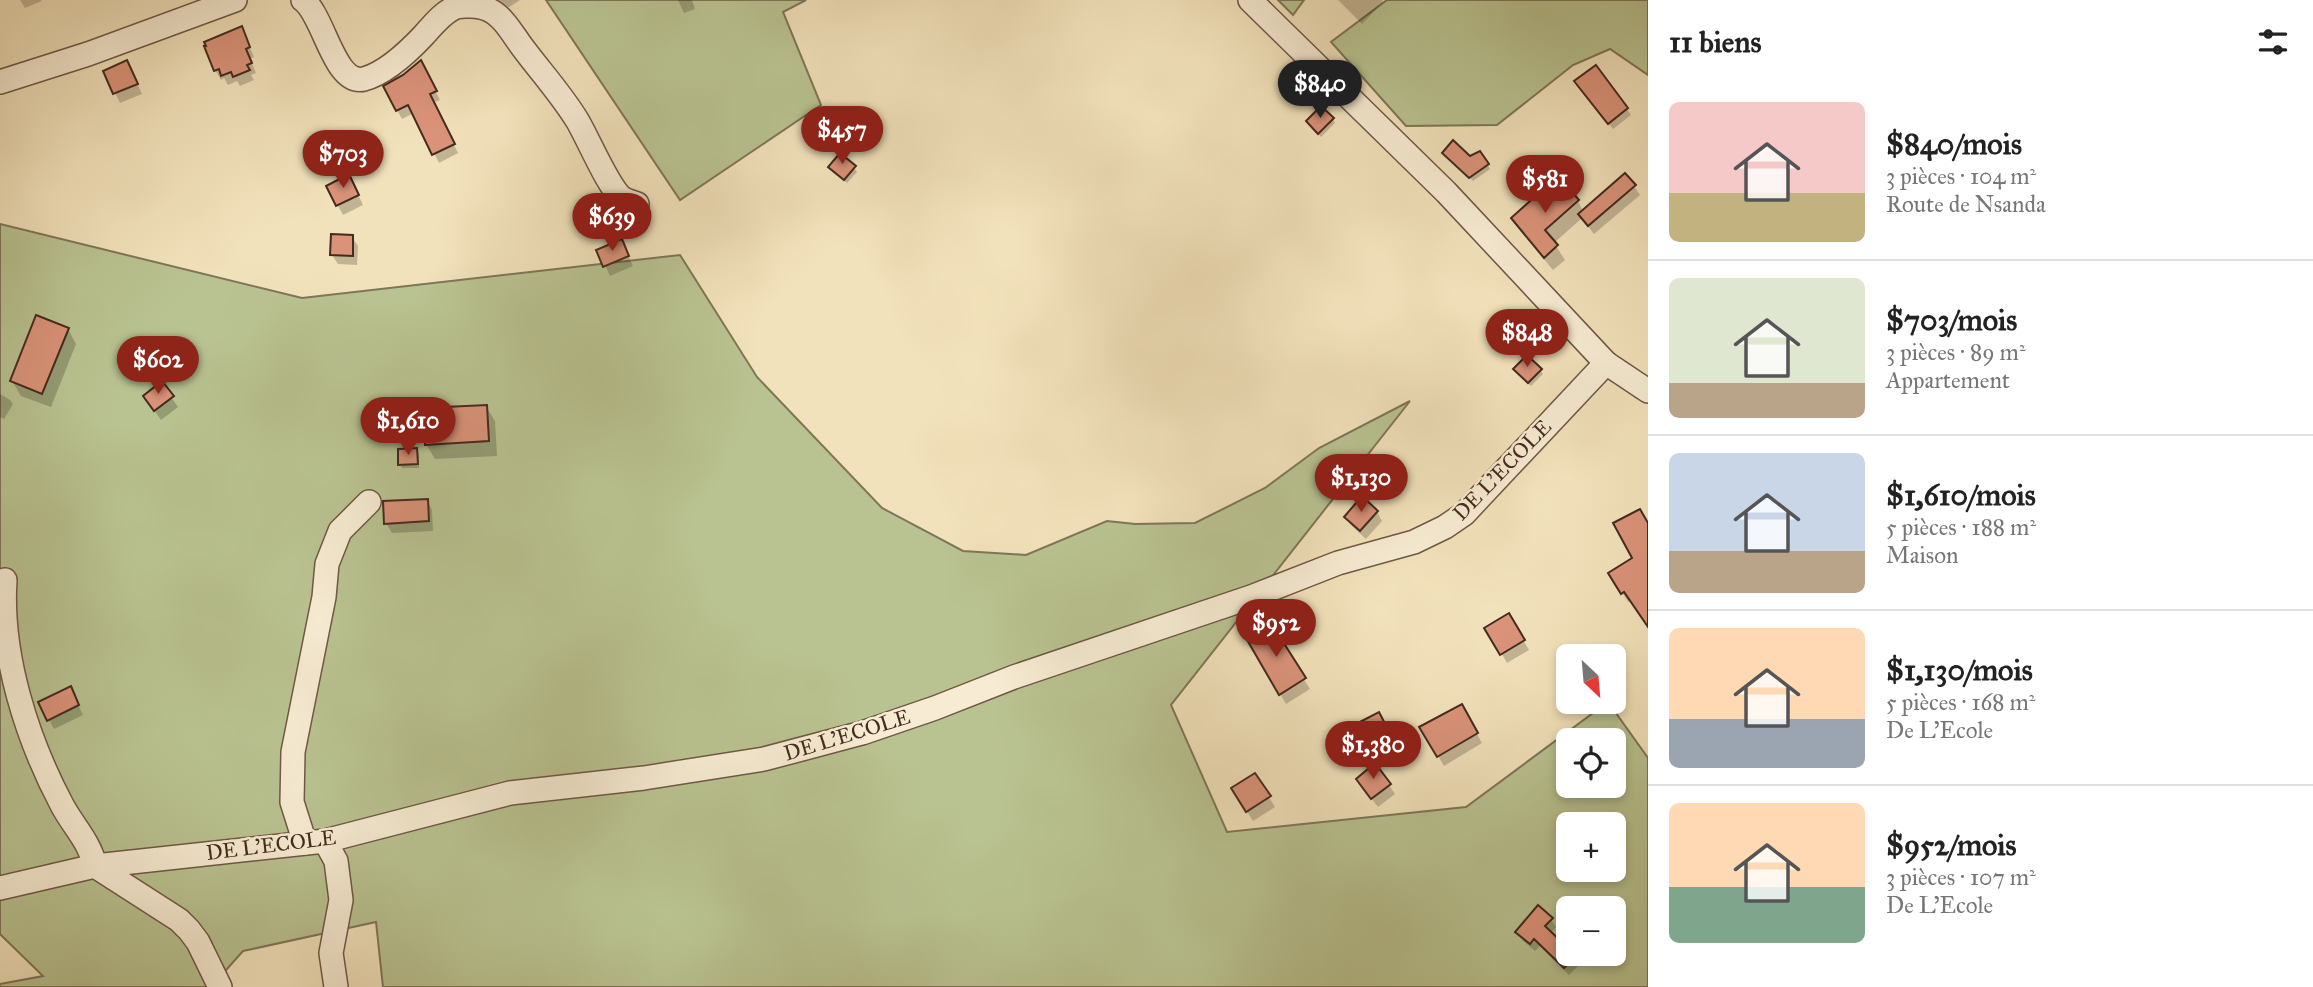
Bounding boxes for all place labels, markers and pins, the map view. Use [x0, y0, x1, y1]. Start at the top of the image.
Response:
pin: $840 [1279, 60, 1361, 120]
pin: $457 [801, 106, 883, 166]
pin: $703 [302, 130, 384, 190]
pin: $581 [1504, 156, 1586, 215]
pin: $639 [571, 194, 653, 253]
pin: $848 [1486, 310, 1568, 369]
pin: $602 [117, 336, 199, 396]
pin: $1,610 [351, 398, 465, 457]
pin: $1,130 [1304, 454, 1418, 514]
pin: $952 [1235, 600, 1317, 659]
pin: $1,380 [1316, 722, 1430, 781]

